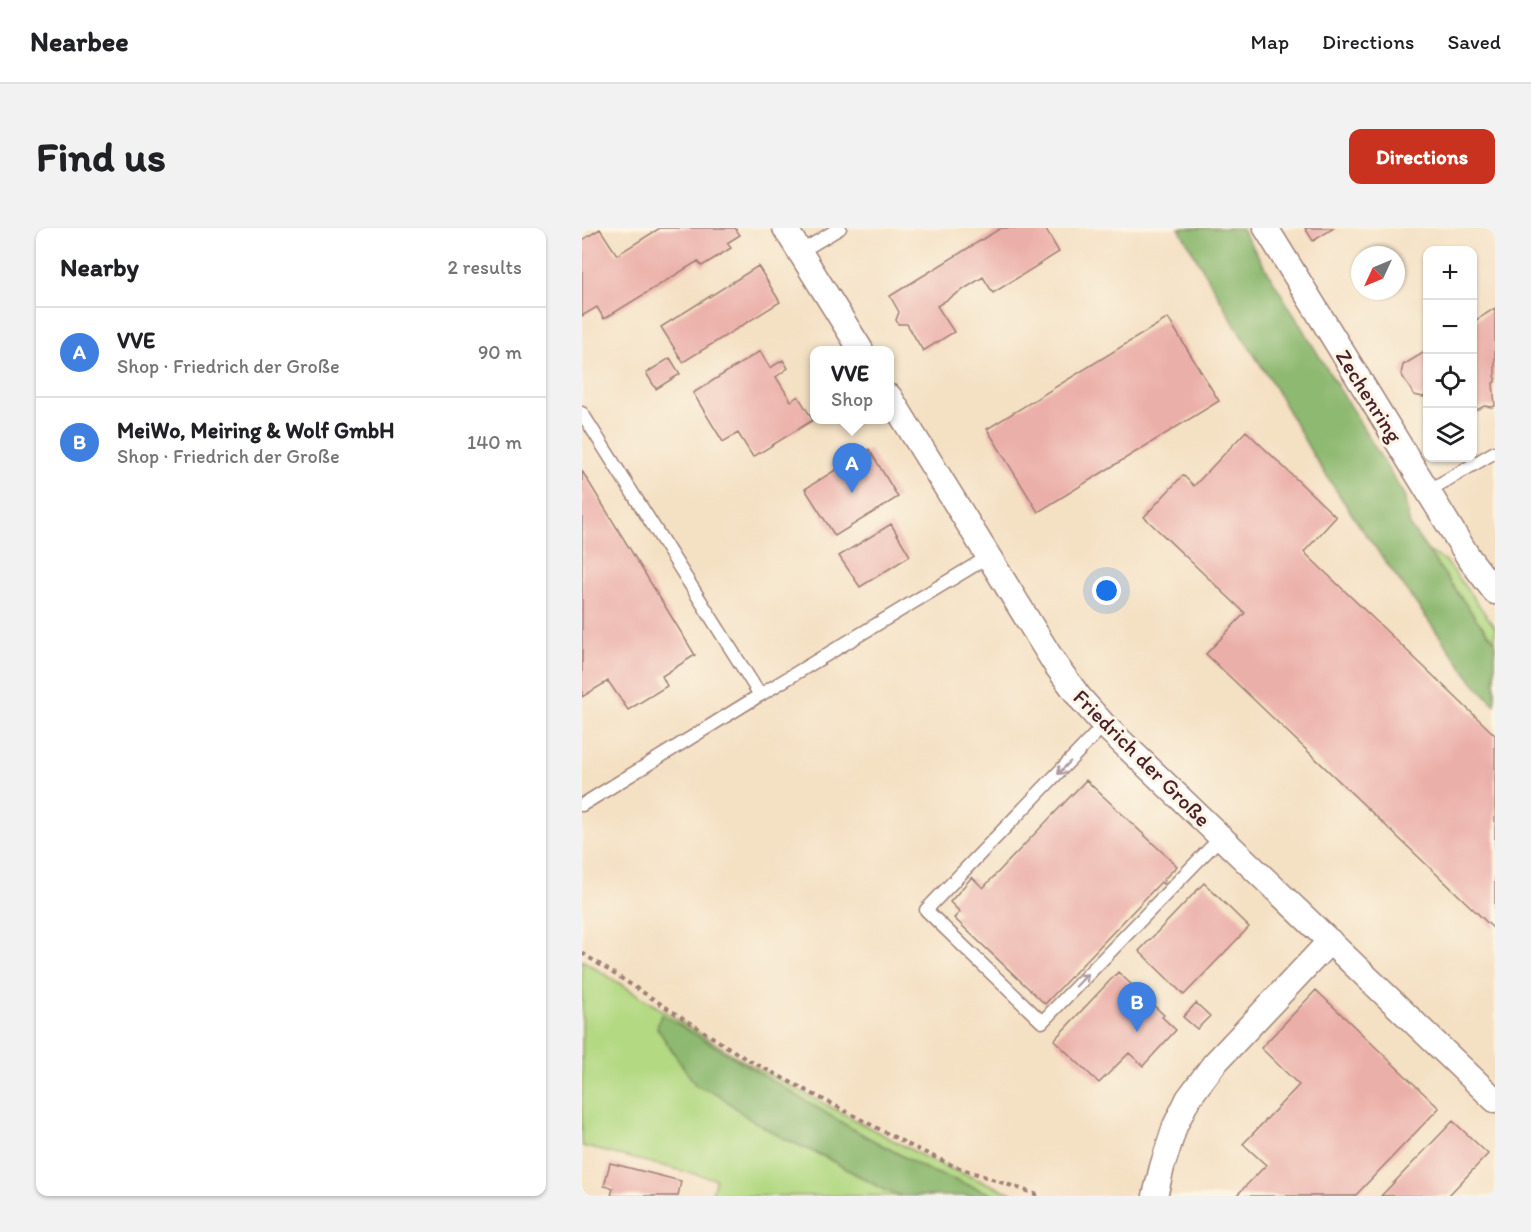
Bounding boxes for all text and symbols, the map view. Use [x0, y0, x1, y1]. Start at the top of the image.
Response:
text: Nearbee [30, 24, 129, 58]
text: Map [1251, 29, 1289, 54]
text: Directions [1322, 29, 1414, 54]
text: Saved [1447, 29, 1501, 54]
button: Directions [1349, 129, 1495, 184]
text: Find us [36, 131, 166, 182]
north arrow [1351, 246, 1405, 300]
map controls [1423, 246, 1477, 462]
button: + [1423, 246, 1477, 300]
text: Nearby [60, 251, 139, 283]
text: 2 results [448, 255, 522, 279]
button: − [1423, 300, 1477, 354]
text: VVE [117, 327, 155, 354]
text: A [73, 340, 86, 364]
text: 90 m [478, 340, 522, 364]
street label: Zechenring [1330, 344, 1409, 448]
popup [810, 346, 894, 424]
text: Shop · Friedrich der Große [117, 354, 340, 378]
button: locate [1423, 354, 1477, 408]
text: VVE [831, 360, 869, 387]
text: Shop [831, 387, 873, 411]
button: layers [1423, 408, 1477, 462]
text: MeiWo, Meiring & Wolf GmbH [117, 417, 394, 444]
text: B [73, 430, 86, 454]
text: 140 m [467, 430, 522, 454]
text: Shop · Friedrich der Große [117, 444, 340, 468]
pin: A [832, 444, 872, 493]
your location [1092, 576, 1121, 605]
street label: Friedrich der Große [1068, 684, 1216, 832]
one-way arrow [1056, 760, 1071, 775]
one-way arrow [1075, 972, 1090, 987]
pin: B [1118, 982, 1156, 1032]

